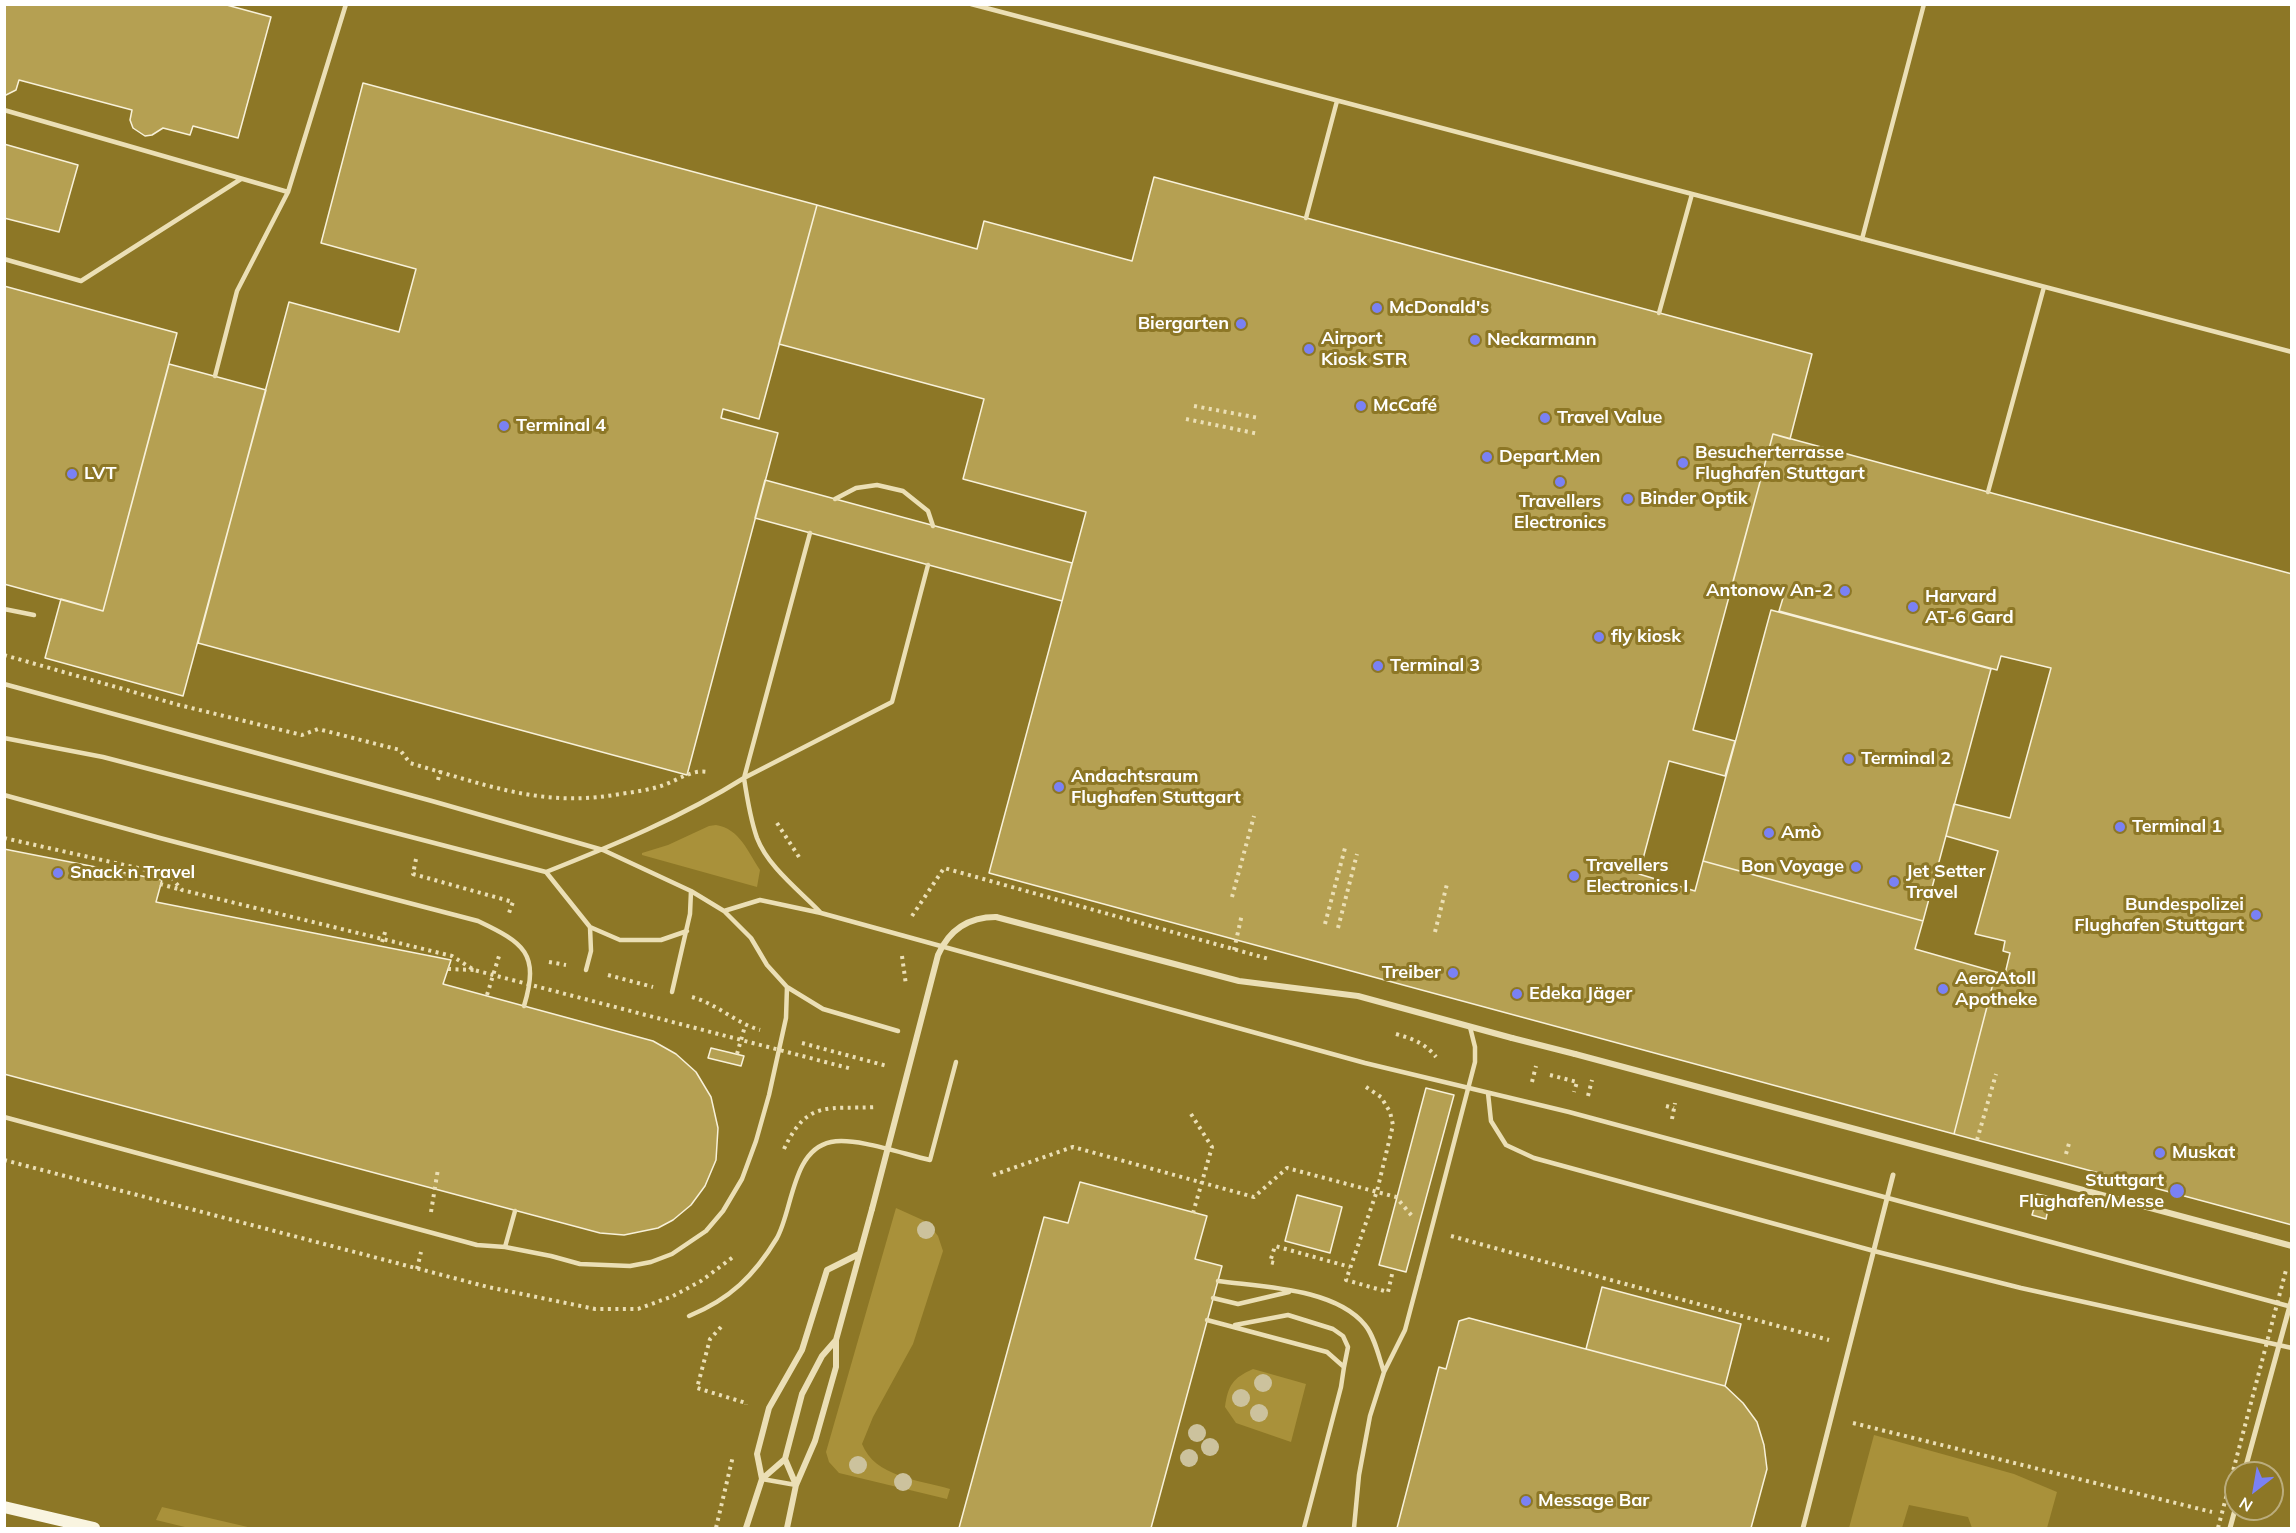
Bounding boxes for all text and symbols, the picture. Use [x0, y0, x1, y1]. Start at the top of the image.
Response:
place label: McDonald's [1389, 297, 1489, 319]
marker: McDonald's [1370, 301, 1384, 315]
place label: Biergarten [1138, 313, 1229, 335]
marker: Biergarten [1234, 317, 1248, 331]
place label: Airport Kiosk STR [1321, 328, 1407, 370]
place label: Neckarmann [1487, 329, 1597, 351]
marker: Neckarmann [1468, 333, 1482, 347]
marker: Airport Kiosk STR [1302, 342, 1316, 356]
place label: McCafé [1373, 395, 1437, 417]
marker: McCafé [1354, 399, 1368, 413]
place label: Travel Value [1557, 407, 1662, 429]
marker: Travel Value [1538, 411, 1552, 425]
place label: Terminal 4 [516, 415, 606, 437]
marker: Terminal 4 [497, 419, 511, 433]
place label: Besucherterrasse Flughafen Stuttgart [1695, 442, 1865, 484]
place label: Depart.Men [1499, 446, 1600, 468]
marker: Depart.Men [1480, 450, 1494, 464]
marker: Besucherterrasse Flughafen Stuttgart [1676, 456, 1690, 470]
place label: LVT [84, 463, 117, 485]
marker: LVT [65, 467, 79, 481]
marker: Travellers Electronics [1553, 475, 1567, 489]
place label: Binder Optik [1640, 488, 1748, 510]
place label: Travellers Electronics [1514, 491, 1606, 534]
marker: Binder Optik [1621, 492, 1635, 506]
place label: Antonow An-2 [1706, 580, 1833, 602]
marker: Antonow An-2 [1838, 584, 1852, 598]
place label: Harvard AT-6 Gard [1925, 586, 2014, 628]
marker: Harvard AT-6 Gard [1906, 600, 1920, 614]
place label: fly kiosk [1611, 626, 1681, 648]
marker: fly kiosk [1592, 630, 1606, 644]
place label: Terminal 3 [1390, 655, 1480, 677]
marker: Terminal 3 [1371, 659, 1385, 673]
place label: Terminal 2 [1861, 748, 1951, 770]
marker: Terminal 2 [1842, 752, 1856, 766]
place label: Andachtsraum Flughafen Stuttgart [1071, 766, 1241, 808]
marker: Andachtsraum Flughafen Stuttgart [1052, 780, 1066, 794]
place label: Terminal 1 [2132, 816, 2222, 838]
marker: Terminal 1 [2113, 820, 2127, 834]
place label: Amò [1781, 822, 1821, 844]
marker: Amò [1762, 826, 1776, 840]
place label: Travellers Electronics I [1586, 855, 1688, 898]
place label: Bon Voyage [1741, 856, 1844, 878]
marker: Bon Voyage [1849, 860, 1863, 874]
place label: Jet Setter Travel [1906, 861, 1986, 904]
place label: Snack n Travel [70, 862, 195, 884]
marker: Snack n Travel [51, 866, 65, 880]
marker: Travellers Electronics I [1567, 869, 1581, 883]
marker: Jet Setter Travel [1887, 875, 1901, 889]
place label: Bundespolizei Flughafen Stuttgart [2074, 894, 2244, 936]
marker: Bundespolizei Flughafen Stuttgart [2249, 908, 2263, 922]
place label: Treiber [1382, 962, 1441, 984]
marker: Treiber [1446, 966, 1460, 980]
place label: AeroAtoll Apotheke [1955, 968, 2037, 1010]
marker: AeroAtoll Apotheke [1936, 982, 1950, 996]
place label: Edeka Jäger [1529, 983, 1632, 1005]
marker: Edeka Jäger [1510, 987, 1524, 1001]
place label: Muskat [2172, 1142, 2235, 1164]
marker: Muskat [2153, 1146, 2167, 1160]
place label: Stuttgart Flughafen/Messe [2019, 1170, 2164, 1212]
marker: Stuttgart Flughafen/Messe [2168, 1182, 2186, 1200]
north arrow [2224, 1461, 2284, 1521]
place label: Message Bar [1538, 1490, 1649, 1512]
text: N [2235, 1493, 2256, 1516]
marker: Message Bar [1519, 1494, 1533, 1508]

